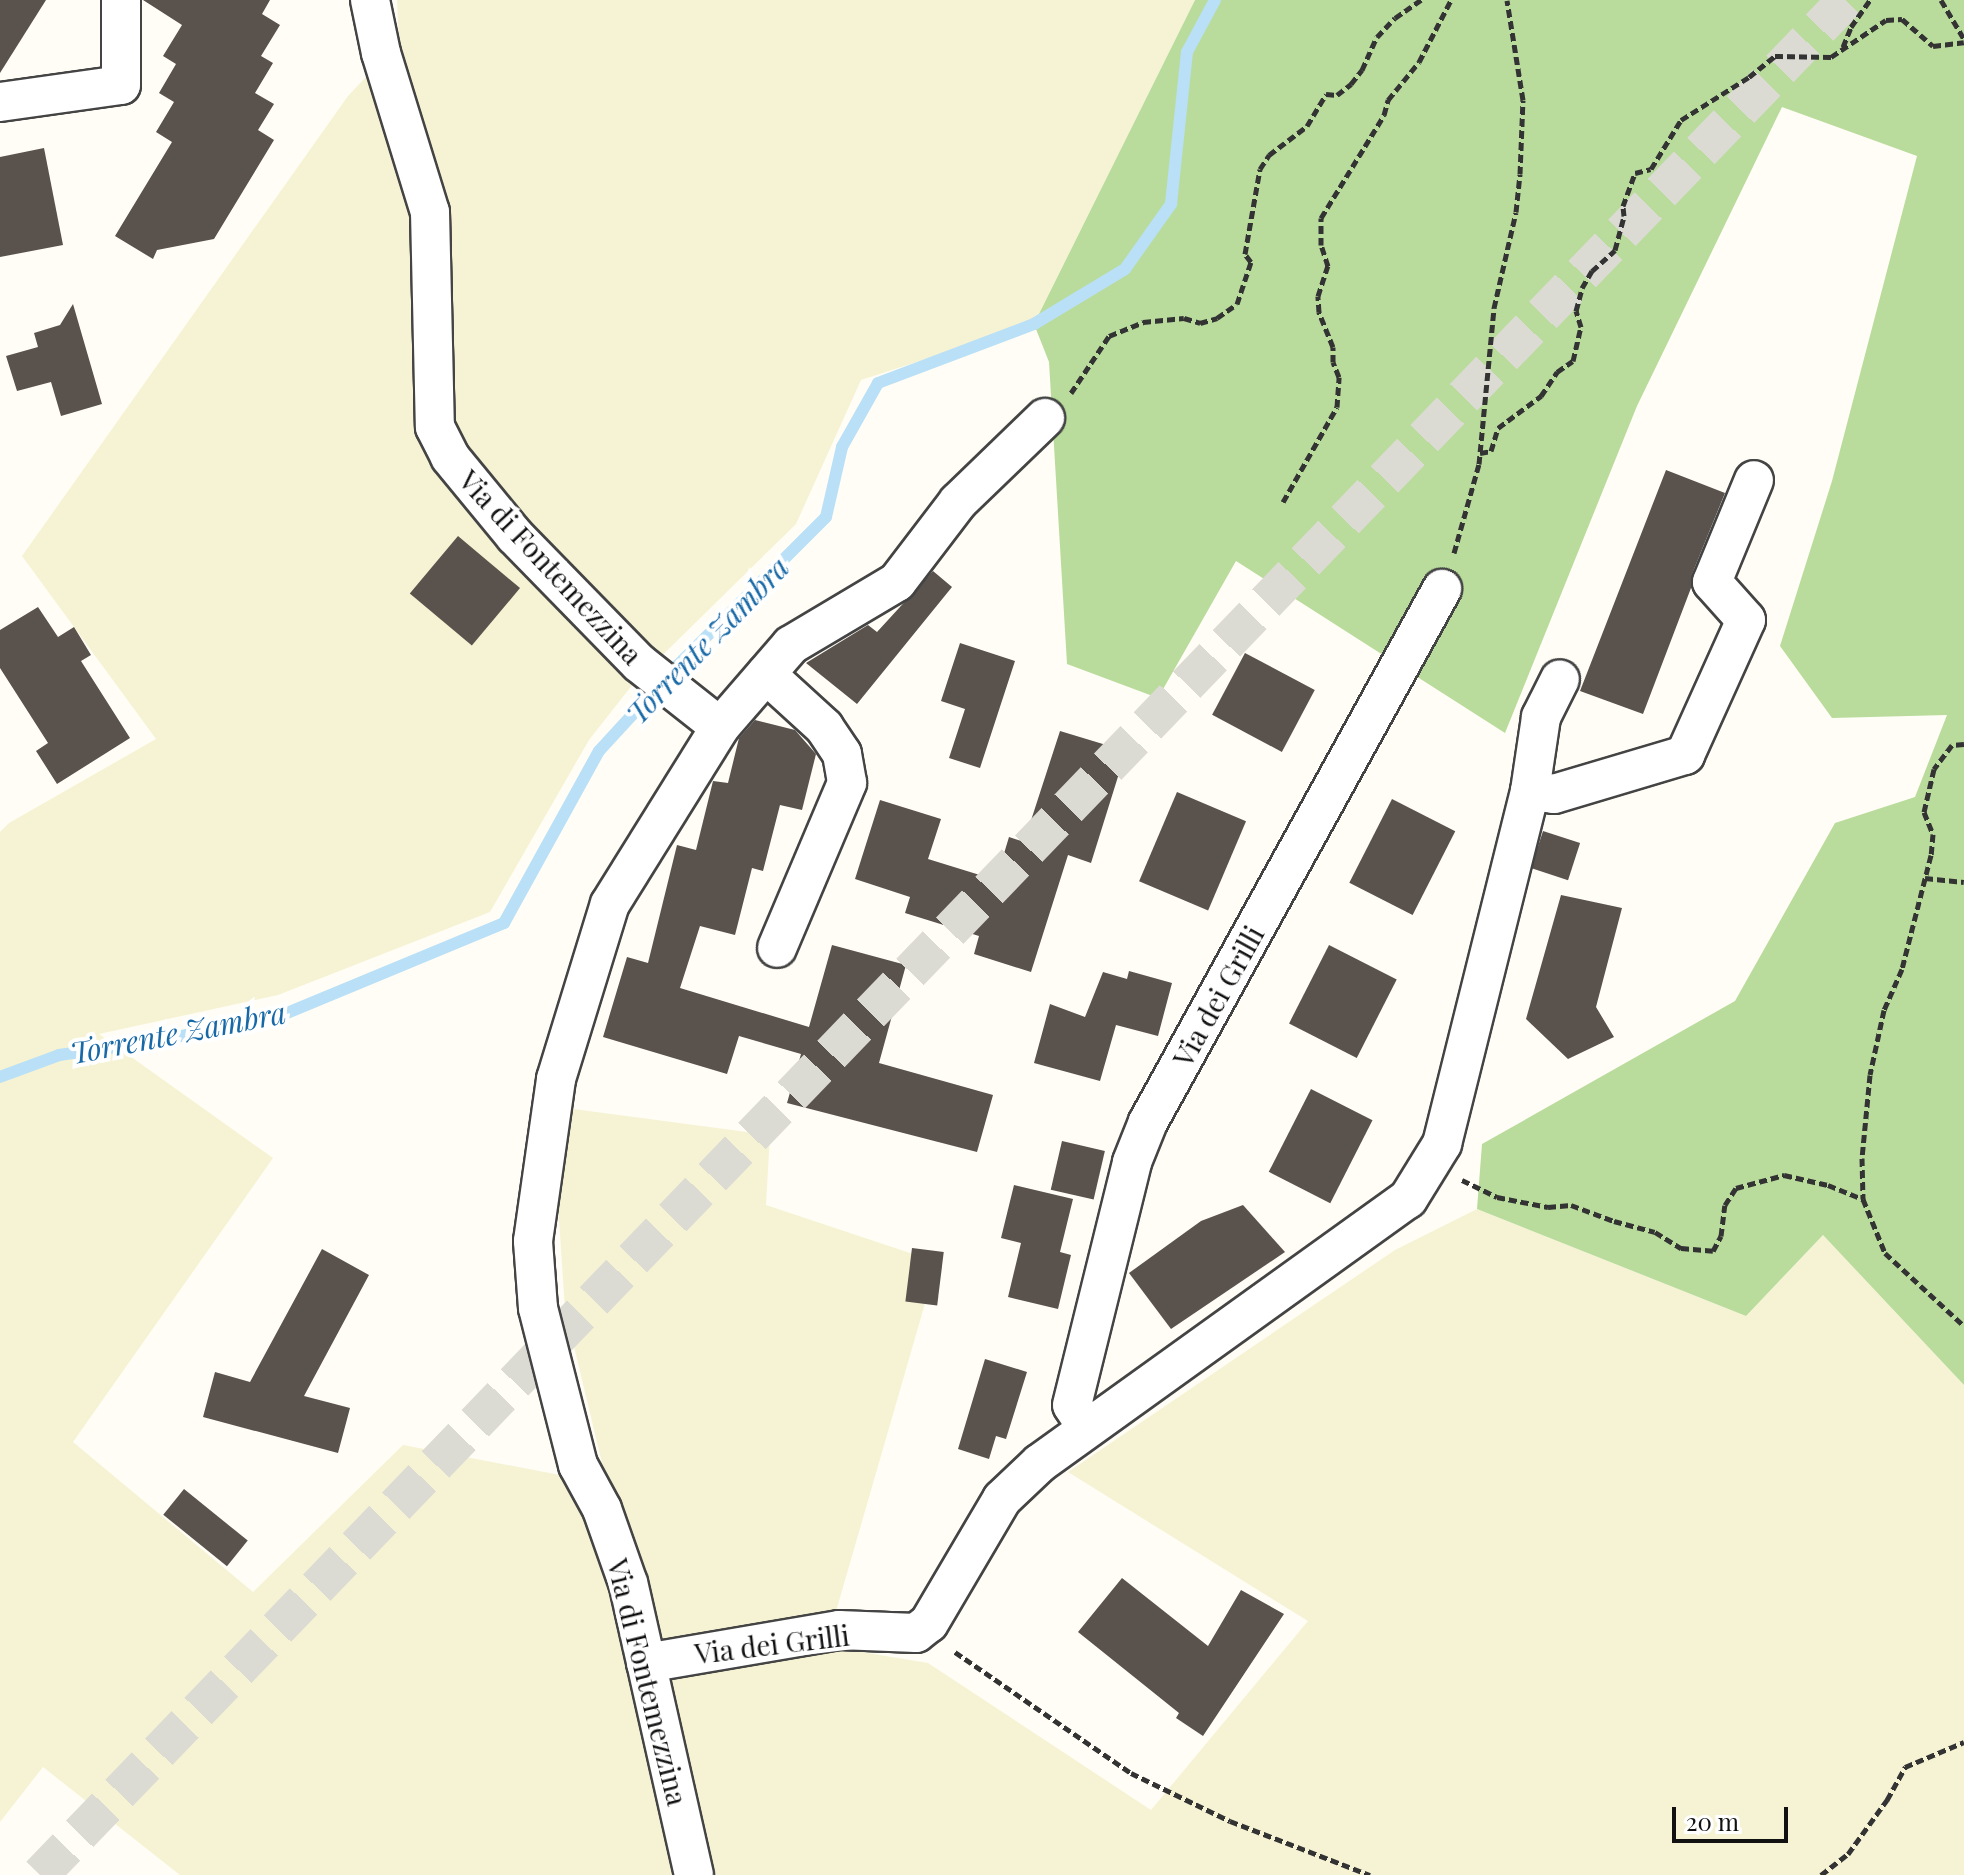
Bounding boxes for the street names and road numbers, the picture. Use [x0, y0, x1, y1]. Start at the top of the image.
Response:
street label: Via di Fontemezzina [452, 463, 650, 671]
street label: Via dei Grilli [1165, 920, 1271, 1072]
street label: Via di Fontemezzina [601, 1555, 695, 1809]
street label: Via dei Grilli [692, 1618, 852, 1670]

